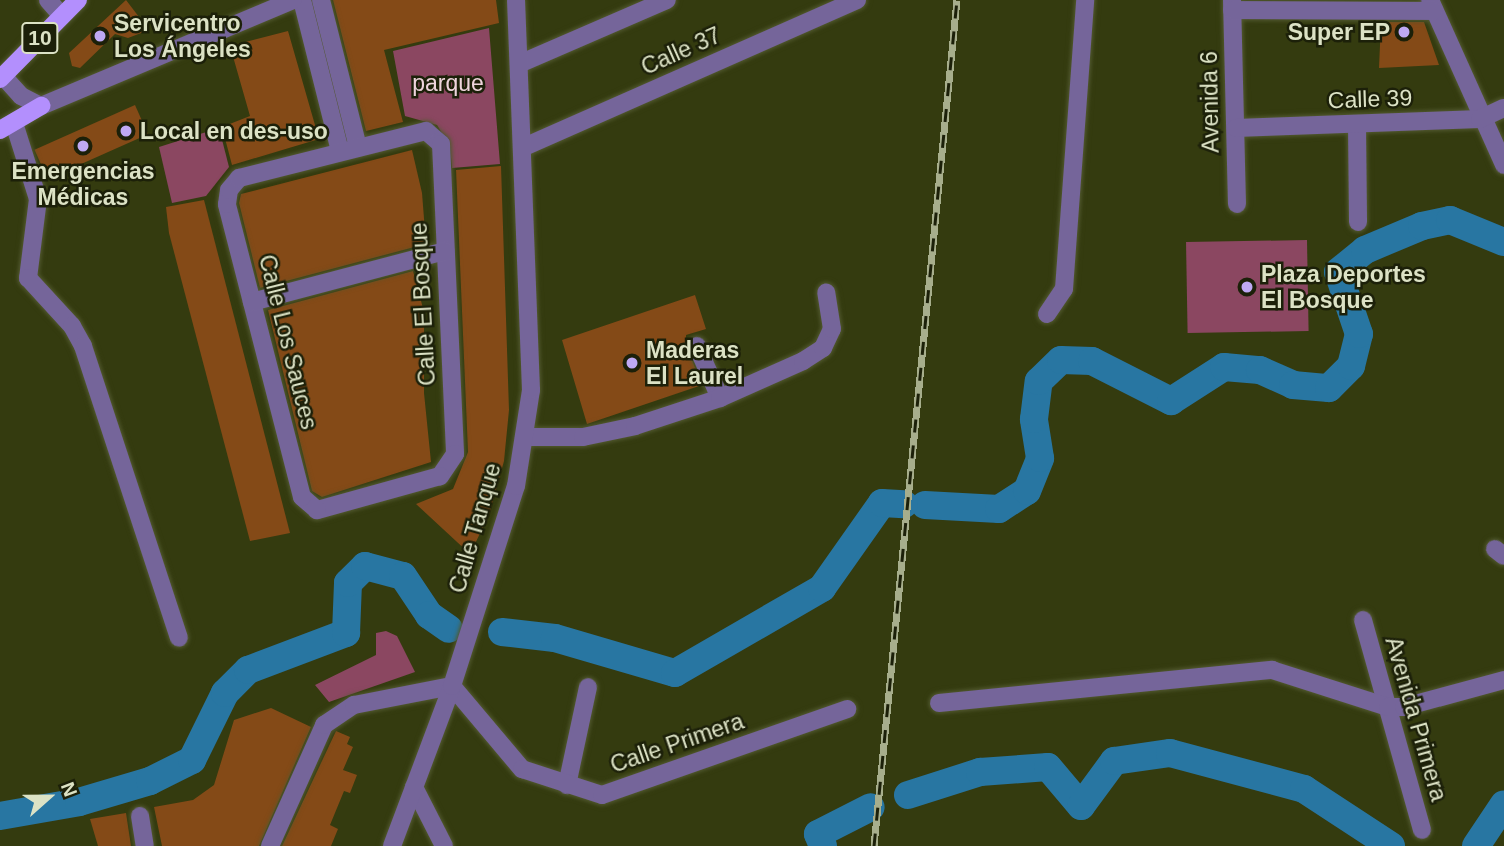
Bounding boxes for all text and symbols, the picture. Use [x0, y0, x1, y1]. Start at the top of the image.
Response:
place label: Servicentro Los Ángeles [114, 9, 251, 63]
place label: Super EP [1288, 18, 1390, 46]
road number: 10 [21, 20, 59, 56]
street label: Calle 37 [637, 21, 725, 81]
marker: Super EP [1396, 24, 1412, 40]
marker: Servicentro Los Ángeles [92, 28, 108, 44]
street label: Avenida 6 [1195, 51, 1225, 153]
park label: parque [412, 69, 484, 97]
street label: Calle 39 [1327, 84, 1413, 114]
place label: Local en des-uso [140, 117, 328, 145]
marker: Local en des-uso [118, 123, 134, 139]
marker: Emergencias Médicas [75, 138, 91, 154]
place label: Emergencias Médicas [11, 157, 155, 211]
street label: Calle El Bosque [405, 222, 441, 386]
street label: Calle Los Sauces [253, 252, 323, 432]
place label: Plaza Deportes El Bosque [1261, 260, 1426, 314]
marker: Plaza Deportes El Bosque [1239, 279, 1255, 295]
place label: Maderas El Laurel [646, 336, 743, 390]
marker: Maderas El Laurel [624, 355, 640, 371]
street label: Calle Tanque [443, 460, 507, 596]
street label: Avenida Primera [1379, 634, 1453, 804]
street label: Calle Primera [607, 707, 747, 779]
north arrow [14, 762, 84, 832]
text: N [57, 779, 81, 799]

